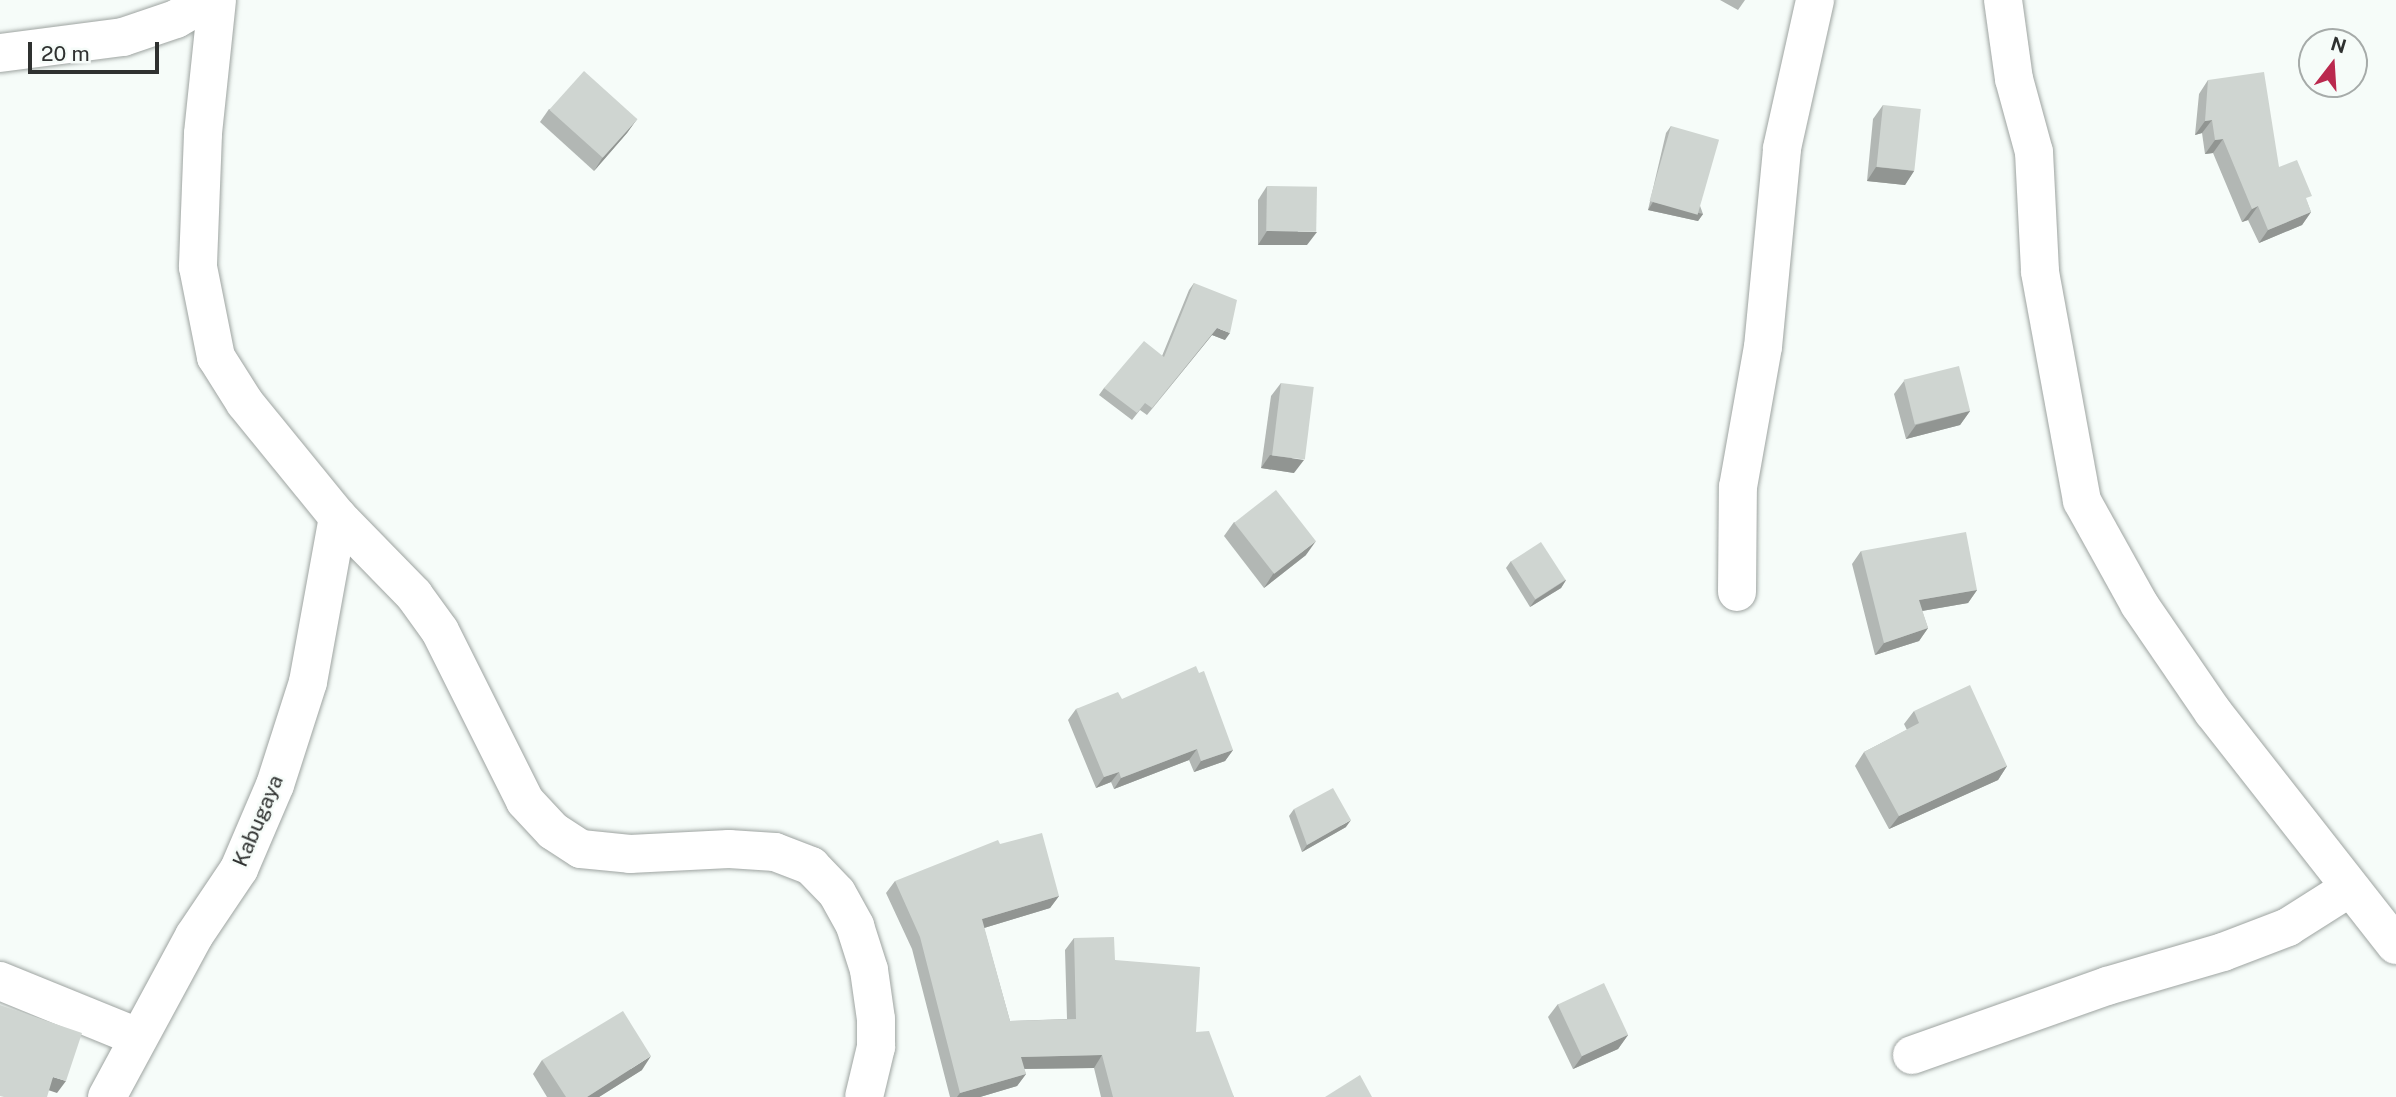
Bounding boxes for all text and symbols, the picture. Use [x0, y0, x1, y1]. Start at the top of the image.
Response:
scale bar [32, 28, 163, 72]
north arrow [2298, 28, 2368, 98]
text: N [2328, 32, 2349, 58]
text: 20 m [41, 41, 90, 66]
street label: Kabugaya [227, 771, 289, 871]

